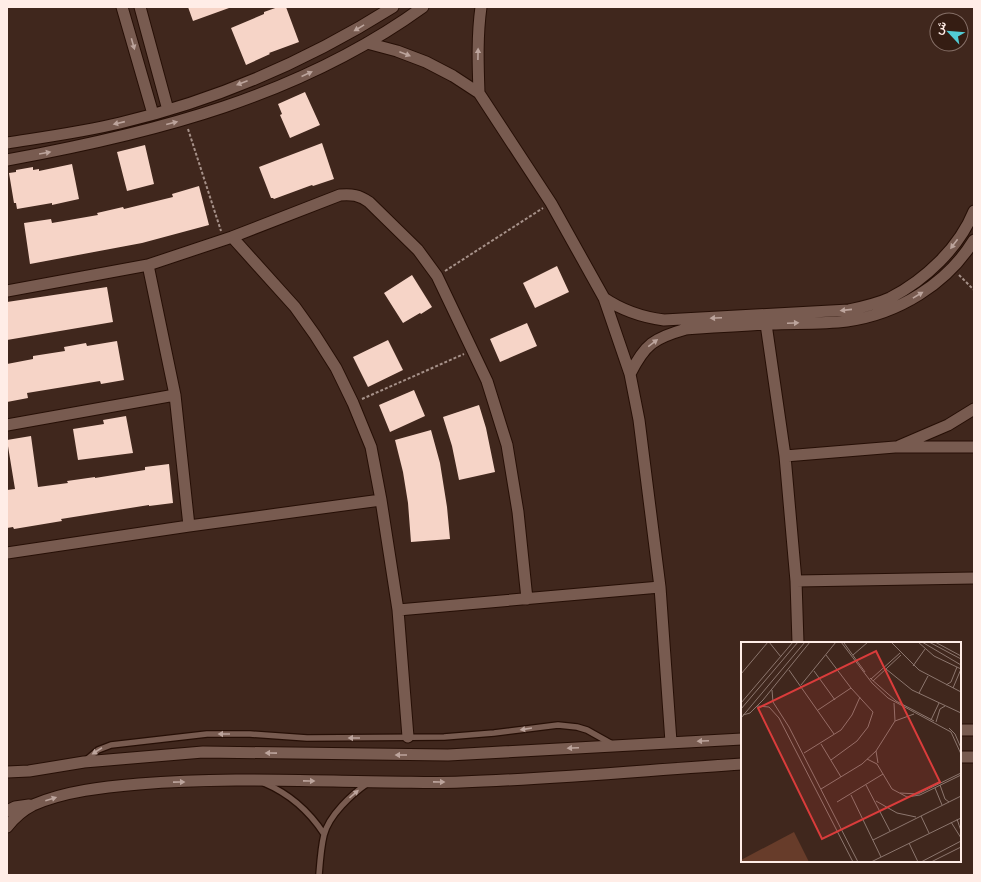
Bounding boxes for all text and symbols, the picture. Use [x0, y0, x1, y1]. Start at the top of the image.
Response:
north arrow [929, 12, 969, 52]
text: ش [931, 19, 950, 37]
one-way arrow [354, 24, 365, 31]
one-way arrow [130, 39, 136, 51]
one-way arrow [474, 48, 481, 60]
one-way arrow [399, 52, 411, 58]
one-way arrow [302, 71, 314, 77]
one-way arrow [236, 81, 248, 87]
one-way arrow [166, 120, 178, 126]
one-way arrow [112, 121, 125, 127]
one-way arrow [39, 150, 52, 156]
one-way arrow [949, 239, 958, 250]
one-way arrow [912, 291, 924, 298]
one-way arrow [840, 306, 852, 313]
one-way arrow [710, 314, 722, 321]
one-way arrow [787, 320, 799, 327]
one-way arrow [648, 339, 658, 347]
inset map [741, 642, 961, 862]
one-way arrow [520, 726, 532, 732]
one-way arrow [217, 731, 230, 737]
one-way arrow [347, 735, 360, 741]
one-way arrow [697, 737, 709, 744]
one-way arrow [567, 745, 579, 752]
one-way arrow [91, 748, 102, 755]
one-way arrow [264, 750, 277, 756]
one-way arrow [394, 752, 407, 758]
one-way arrow [303, 778, 316, 784]
one-way arrow [173, 779, 186, 785]
one-way arrow [433, 779, 446, 785]
one-way arrow [349, 790, 359, 799]
one-way arrow [45, 796, 57, 802]

